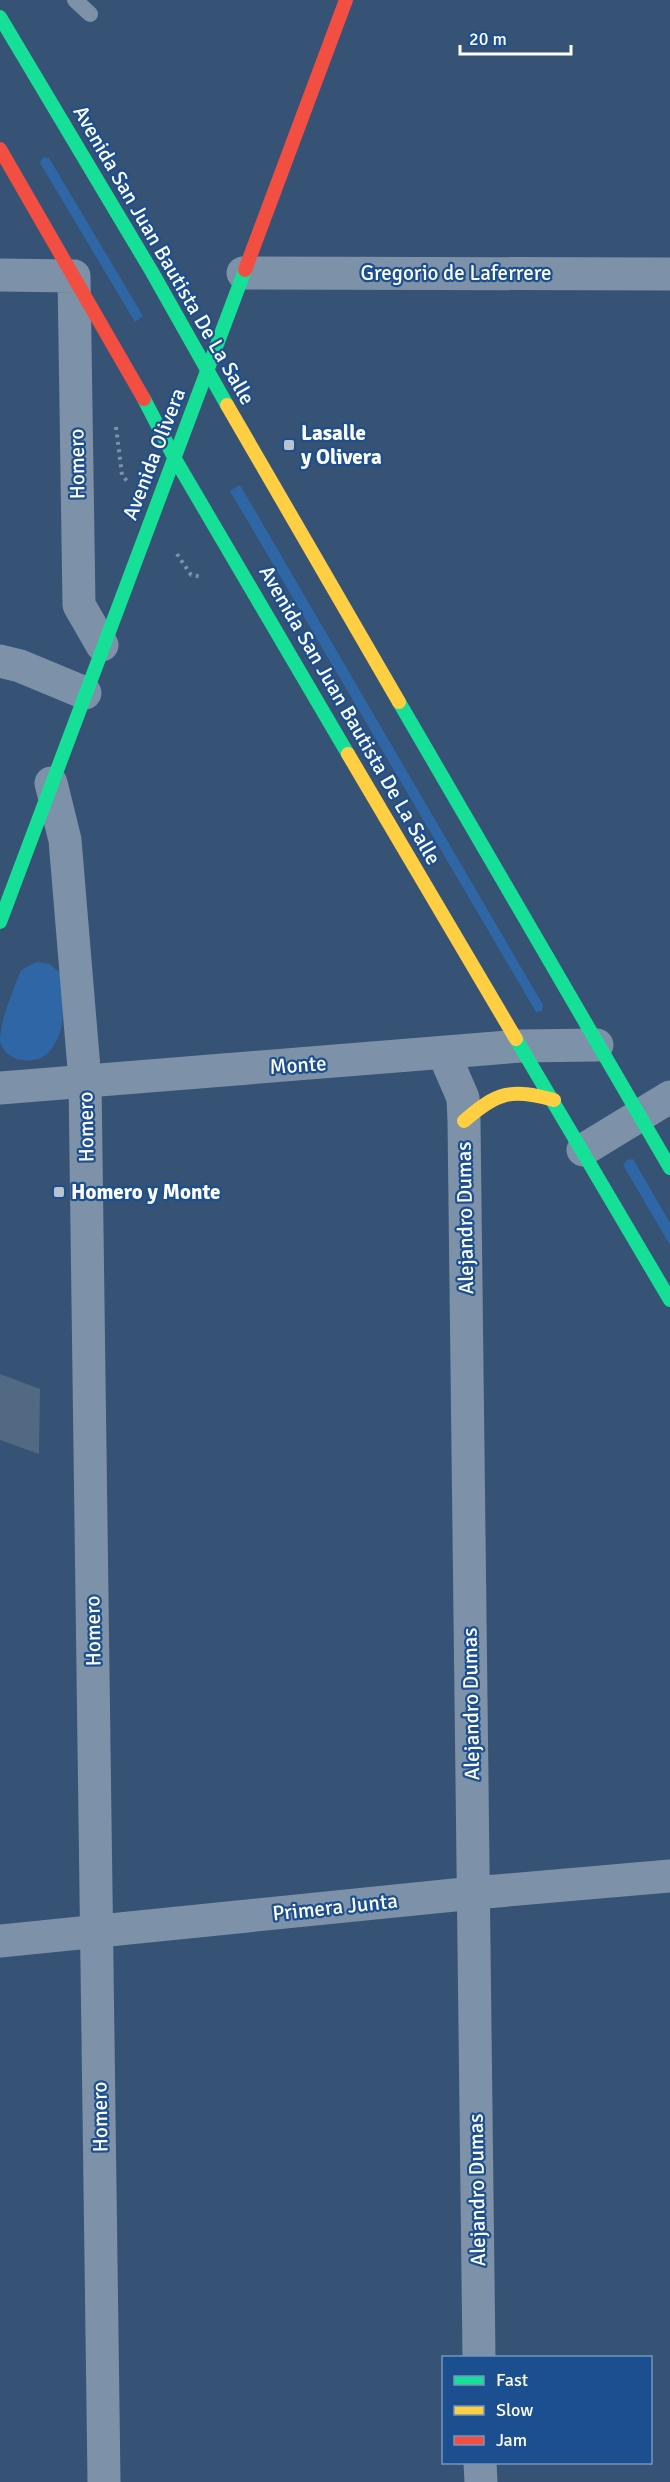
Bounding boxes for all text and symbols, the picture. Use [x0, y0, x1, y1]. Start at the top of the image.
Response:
scale bar [460, 18, 571, 56]
text: 20 m [469, 28, 507, 50]
street label: Avenida San Juan Bautista De La Salle [67, 101, 261, 409]
street label: Gregorio de Laferrere [360, 260, 552, 286]
street label: Avenida Olivera [117, 384, 191, 524]
place label: Lasalle y Olivera [300, 420, 382, 470]
street label: Homero [63, 428, 91, 500]
marker: Lasalle y Olivera [282, 438, 296, 452]
street label: Avenida San Juan Bautista De La Salle [253, 561, 447, 869]
street label: Monte [269, 1050, 327, 1080]
street label: Homero [72, 1091, 100, 1163]
street label: Alejandro Dumas [451, 1141, 479, 1295]
place label: Homero y Monte [71, 1179, 221, 1205]
marker: Homero y Monte [52, 1185, 66, 1199]
street label: Homero [79, 1595, 107, 1667]
street label: Alejandro Dumas [457, 1627, 485, 1781]
street label: Primera Junta [271, 1887, 399, 1927]
street label: Homero [86, 2081, 114, 2153]
street label: Alejandro Dumas [463, 2113, 491, 2267]
legend [442, 2356, 652, 2464]
text: Fast [496, 2369, 528, 2391]
text: Slow [496, 2399, 533, 2421]
text: Jam [496, 2429, 527, 2451]

